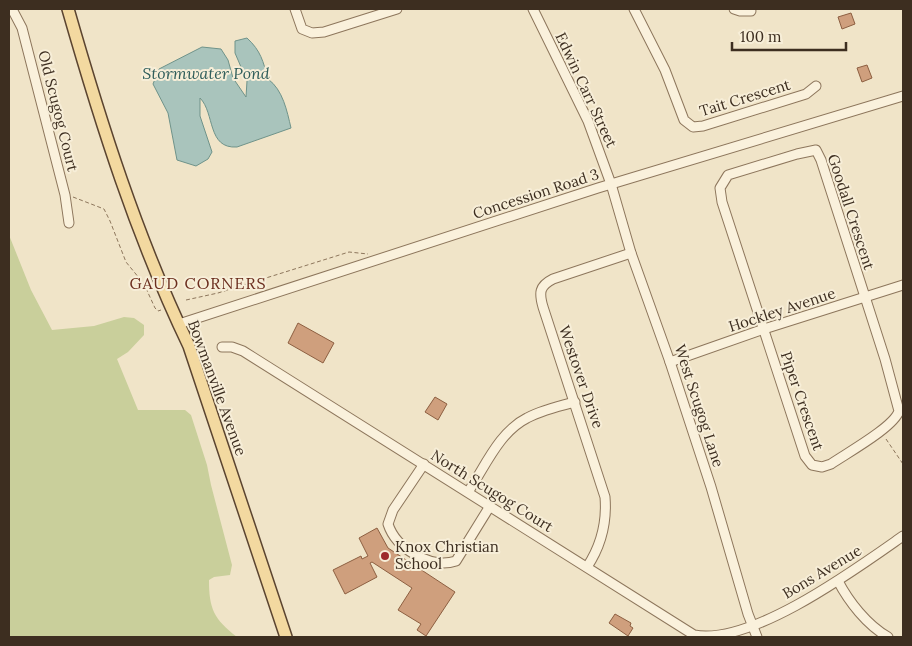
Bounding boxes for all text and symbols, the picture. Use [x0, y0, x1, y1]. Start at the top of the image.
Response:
scale bar [732, 20, 846, 52]
text: 100 m [740, 27, 781, 46]
street label: Edwin Carr Street [551, 29, 622, 151]
street label: Old Scugog Court [34, 48, 83, 174]
water label: Stormwater Pond [142, 63, 270, 83]
street label: Tait Crescent [697, 75, 793, 120]
street label: Goodall Crescent [824, 152, 879, 272]
street label: Concession Road 3 [470, 164, 601, 223]
district label: GAUD CORNERS [129, 273, 267, 293]
street label: Hockley Avenue [726, 283, 838, 336]
street label: Bowmanville Avenue [184, 317, 251, 458]
street label: Westover Drive [555, 323, 608, 431]
street label: West Scugog Lane [671, 342, 728, 470]
street label: Piper Crescent [777, 349, 828, 453]
street label: North Scugog Court [428, 445, 557, 536]
place label: Knox Christian School [395, 537, 499, 573]
street label: Bons Avenue [779, 541, 865, 603]
marker: Knox Christian School [379, 550, 391, 562]

